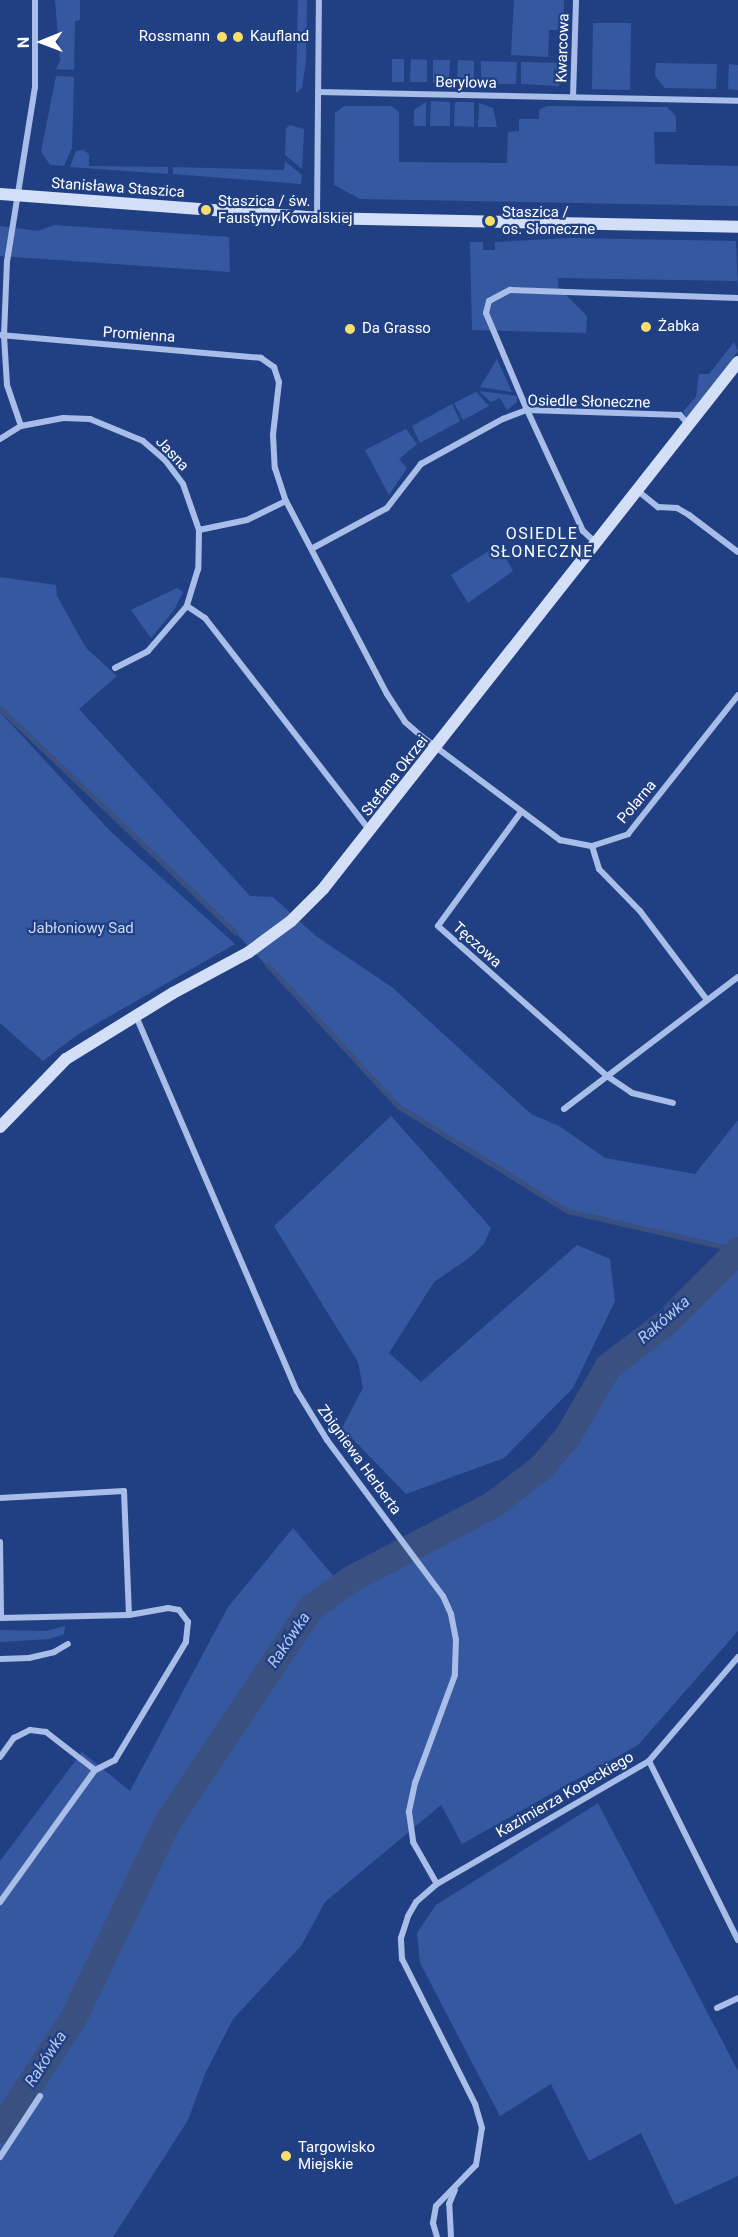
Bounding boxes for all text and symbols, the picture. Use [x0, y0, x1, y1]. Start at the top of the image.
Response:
north arrow [12, 12, 72, 72]
street label: Kwarcowa [553, 13, 573, 83]
place label: Rossmann [139, 28, 210, 46]
place label: Kaufland [250, 28, 309, 46]
marker: Rossmann [215, 30, 229, 44]
marker: Kaufland [231, 30, 245, 44]
text: N [14, 37, 33, 48]
street label: Berylowa [435, 73, 497, 93]
street label: Stanisława Staszica [51, 174, 185, 202]
place label: Staszica / św. Faustyny Kowalskiej [218, 192, 353, 227]
marker: Staszica / św. Faustyny Kowalskiej [199, 203, 213, 217]
place label: Staszica / os. Słoneczne [502, 203, 595, 238]
marker: Staszica / os. Słoneczne [483, 214, 497, 228]
place label: Żabka [658, 318, 699, 336]
place label: Da Grasso [362, 320, 431, 338]
marker: Żabka [639, 320, 653, 334]
marker: Da Grasso [343, 322, 357, 336]
street label: Promienna [102, 323, 176, 347]
street label: Osiedle Słoneczne [527, 392, 651, 412]
street label: Jasna [152, 433, 192, 475]
district label: OSIEDLE SŁONECZNE [490, 524, 594, 562]
street label: Stefana Okrzei [358, 732, 432, 820]
street label: Polarna [614, 777, 660, 827]
street label: Tęczowa [449, 918, 505, 972]
park label: Jabłoniowy Sad [28, 920, 134, 938]
water label: Rakówka [634, 1292, 694, 1348]
street label: Zbigniewa Herberta [313, 1402, 405, 1518]
water label: Rakówka [264, 1609, 314, 1671]
street label: Kazimierza Kopeckiego [493, 1748, 637, 1842]
water label: Rakówka [21, 2027, 71, 2091]
place label: Targowisko Miejskie [298, 2138, 375, 2173]
marker: Targowisko Miejskie [279, 2149, 293, 2163]

